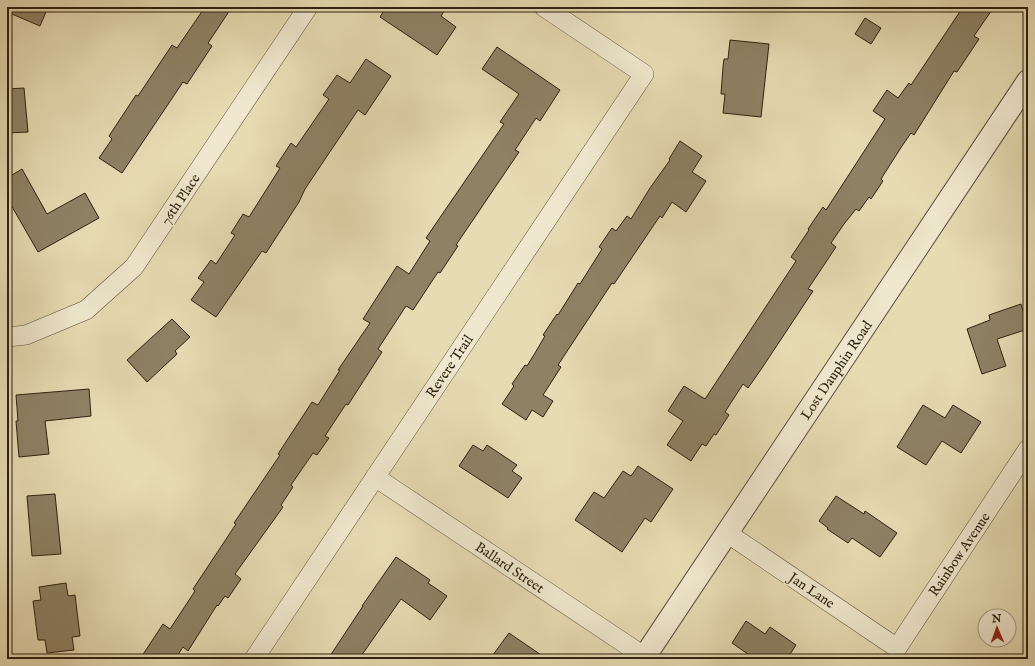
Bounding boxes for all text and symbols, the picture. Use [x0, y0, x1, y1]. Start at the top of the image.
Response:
street label: 76th Place [157, 170, 205, 229]
street label: Lost Dauphin Road [797, 317, 877, 424]
street label: Revere Trail [422, 332, 478, 401]
street label: Rainbow Avenue [925, 509, 995, 600]
street label: Ballard Street [471, 538, 548, 598]
street label: Jan Lane [783, 568, 838, 613]
north arrow [977, 608, 1017, 648]
text: N [991, 612, 1002, 626]

